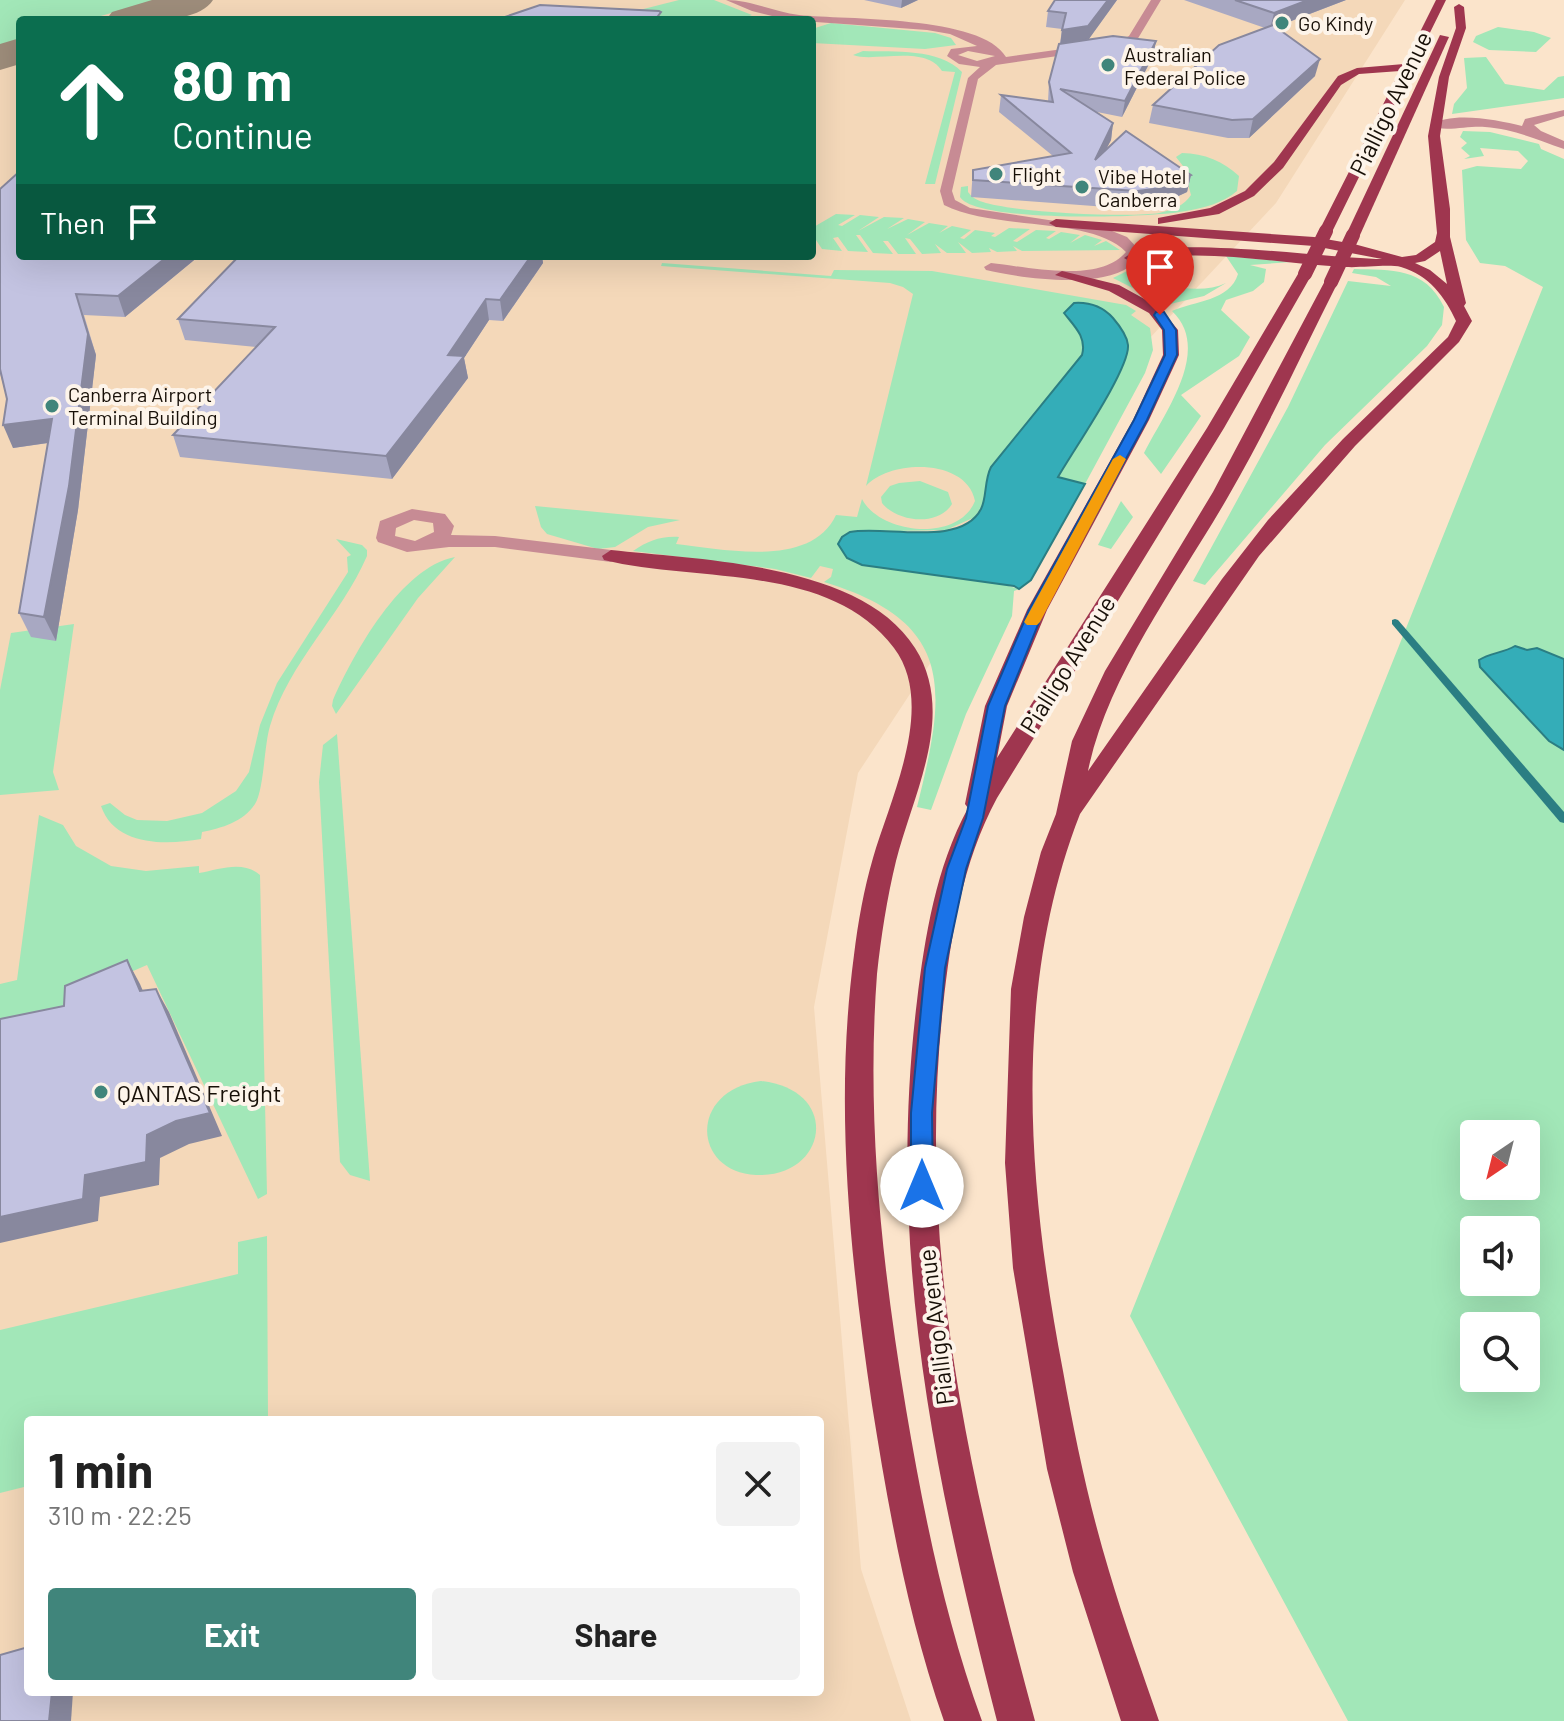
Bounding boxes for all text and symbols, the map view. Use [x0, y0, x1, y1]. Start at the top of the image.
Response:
place label: Go Kindy [1298, 11, 1373, 35]
marker: Go Kindy [1273, 14, 1291, 32]
street label: Pialligo Avenue [1343, 26, 1437, 180]
place label: Australian Federal Police [1124, 42, 1246, 89]
text: 80 m [172, 45, 292, 112]
icon: ahead [40, 48, 144, 152]
marker: Australian Federal Police [1099, 56, 1117, 74]
text: Continue [172, 113, 313, 156]
place label: Flight [1012, 162, 1062, 186]
place label: Vibe Hotel Canberra [1098, 164, 1186, 211]
marker: Flight [987, 165, 1005, 183]
marker: Vibe Hotel Canberra [1073, 178, 1091, 196]
icon: arrive [121, 200, 165, 244]
text: Then [40, 204, 105, 240]
pin [1126, 233, 1194, 315]
icon: arrive [1138, 245, 1182, 289]
place label: Canberra Airport Terminal Building [68, 382, 217, 429]
marker: Canberra Airport Terminal Building [43, 397, 61, 415]
street label: Pialligo Avenue [1013, 590, 1121, 738]
place label: QANTAS Freight [117, 1078, 282, 1107]
marker: QANTAS Freight [92, 1083, 110, 1101]
north arrow [1460, 1120, 1540, 1200]
map controls [1460, 1120, 1540, 1392]
position arrow [880, 1144, 964, 1228]
button: sound [1460, 1216, 1540, 1296]
street label: Pialligo Avenue [911, 1247, 959, 1407]
button: search [1460, 1312, 1540, 1392]
text: 1 min [48, 1440, 153, 1498]
button: close [716, 1442, 800, 1526]
text: 310 m · 22:25 [48, 1499, 192, 1530]
button: Exit [48, 1588, 416, 1680]
button: Share [432, 1588, 800, 1680]

